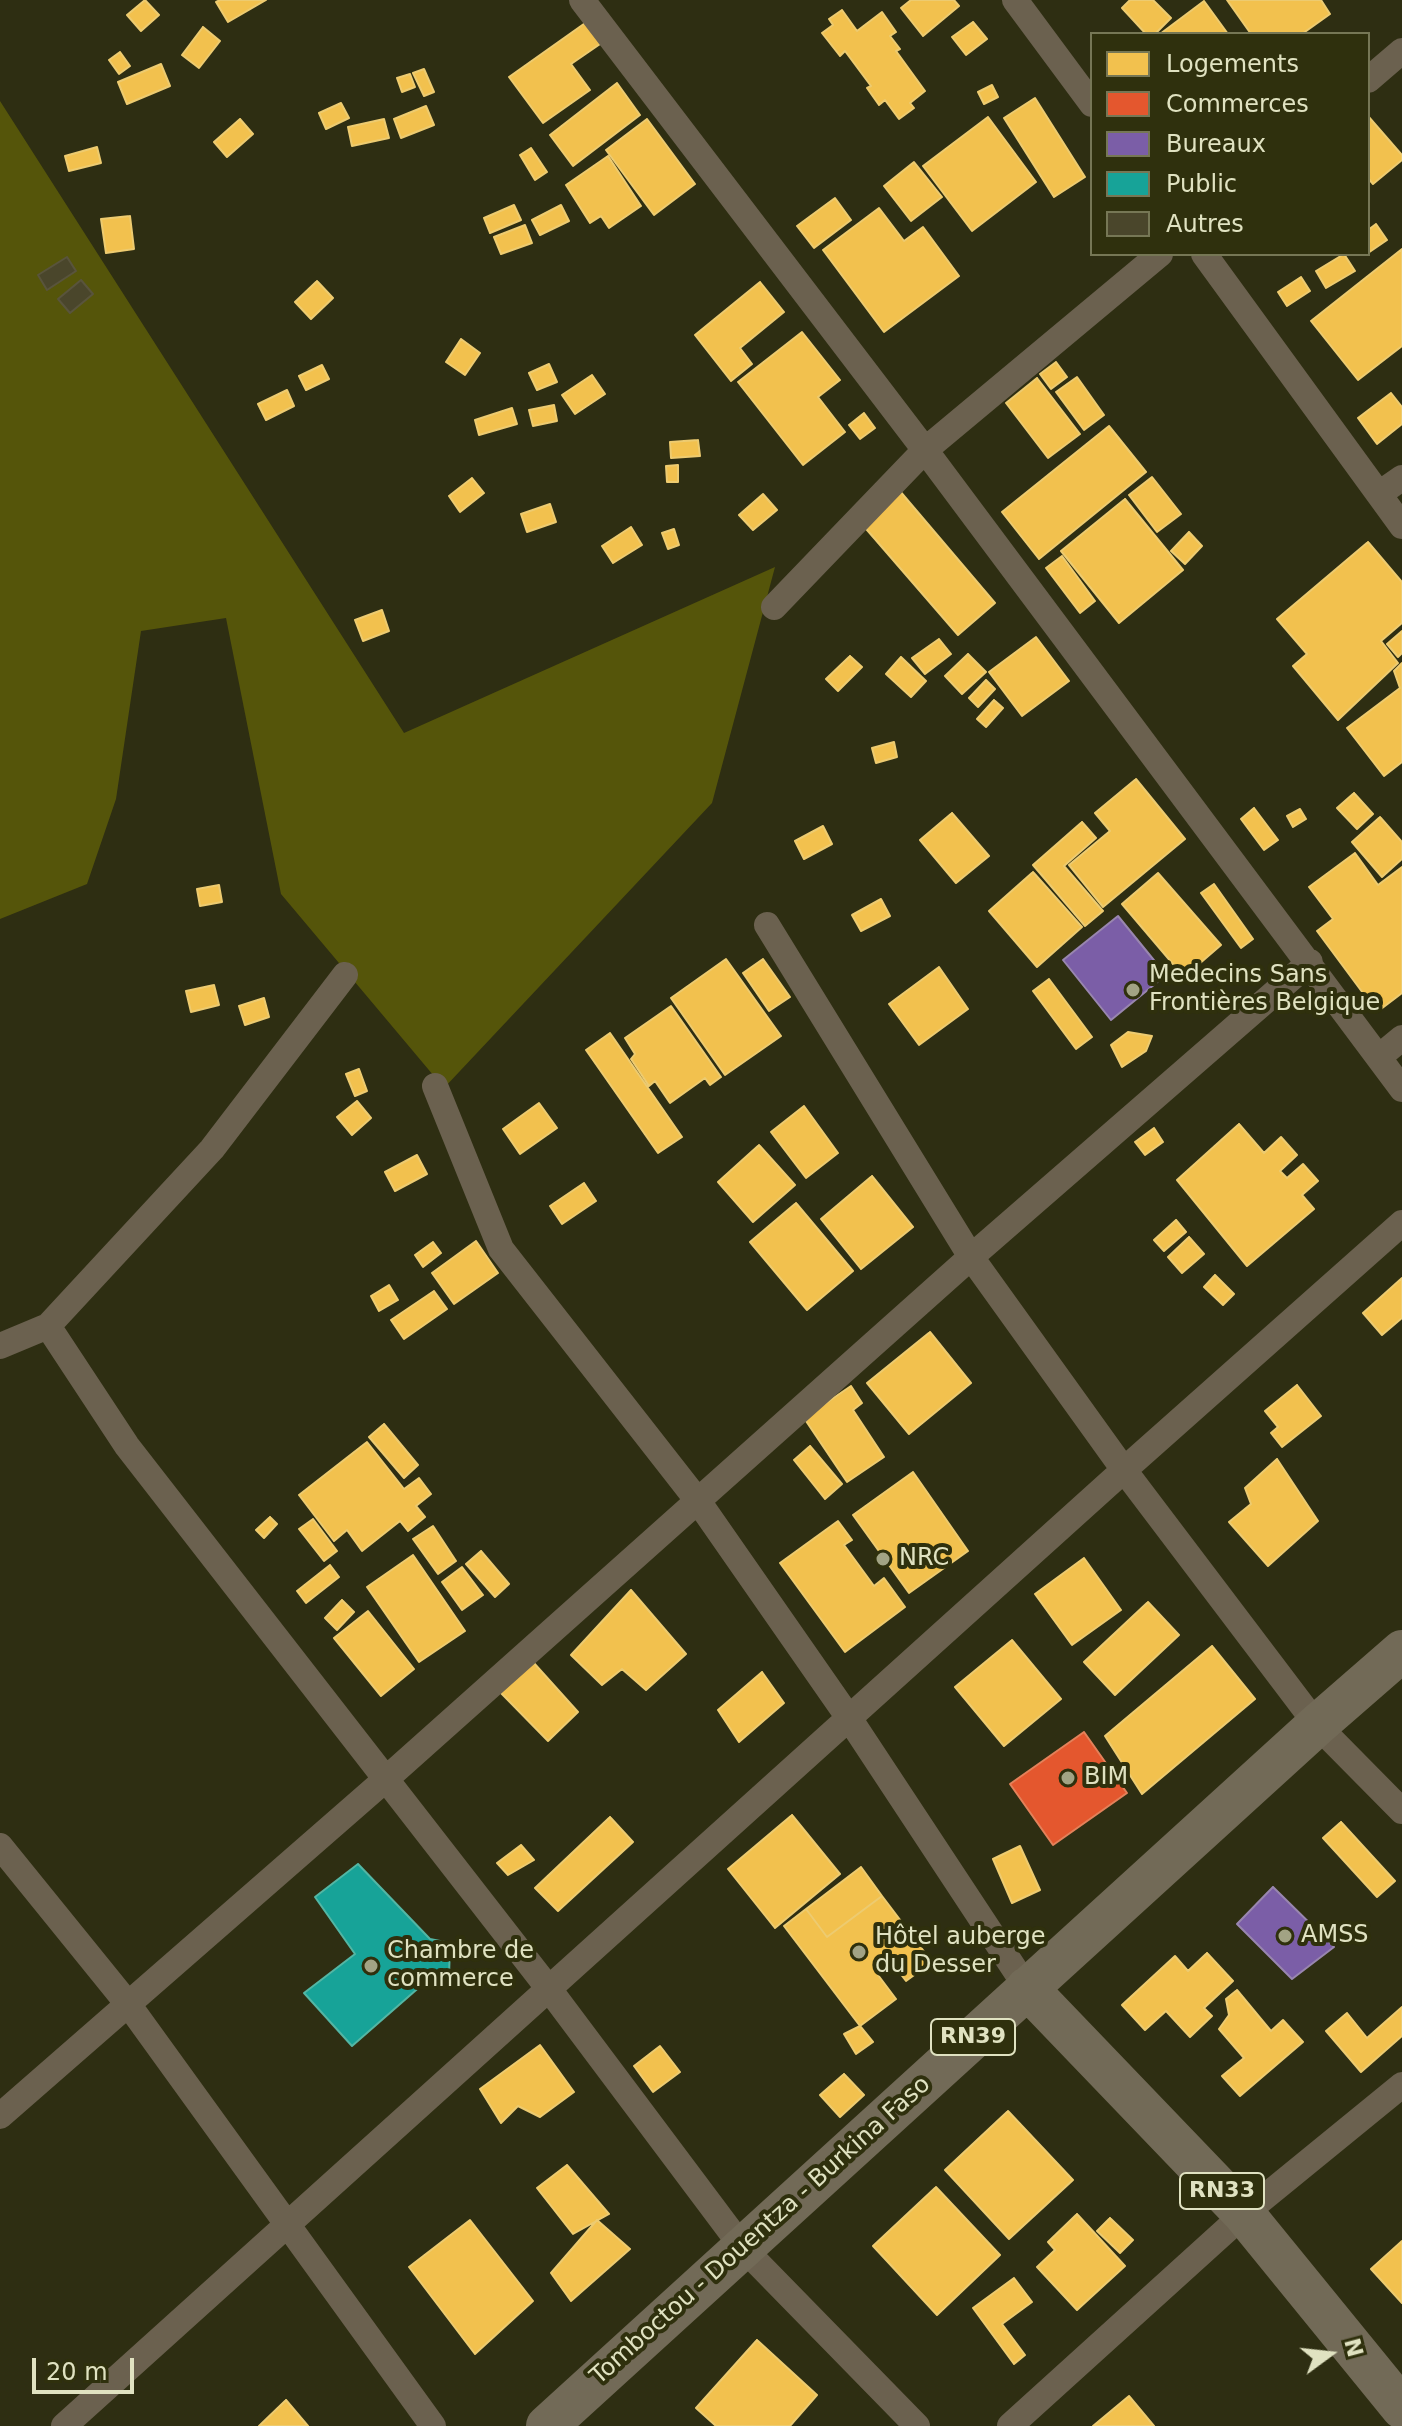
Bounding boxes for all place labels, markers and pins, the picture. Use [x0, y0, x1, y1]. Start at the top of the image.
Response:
place label: Medecins Sans Frontières Belgique [1149, 962, 1380, 1018]
marker: Medecins Sans Frontières Belgique [1124, 981, 1142, 999]
place label: NRC [899, 1545, 949, 1573]
marker: NRC [874, 1550, 892, 1568]
place label: BIM [1084, 1764, 1128, 1792]
marker: BIM [1059, 1769, 1077, 1787]
place label: AMSS [1301, 1922, 1369, 1950]
place label: Hôtel auberge du Desser [875, 1924, 1046, 1980]
marker: AMSS [1276, 1927, 1294, 1945]
place label: Chambre de commerce [387, 1938, 534, 1994]
marker: Hôtel auberge du Desser [850, 1943, 868, 1961]
marker: Chambre de commerce [362, 1957, 380, 1975]

